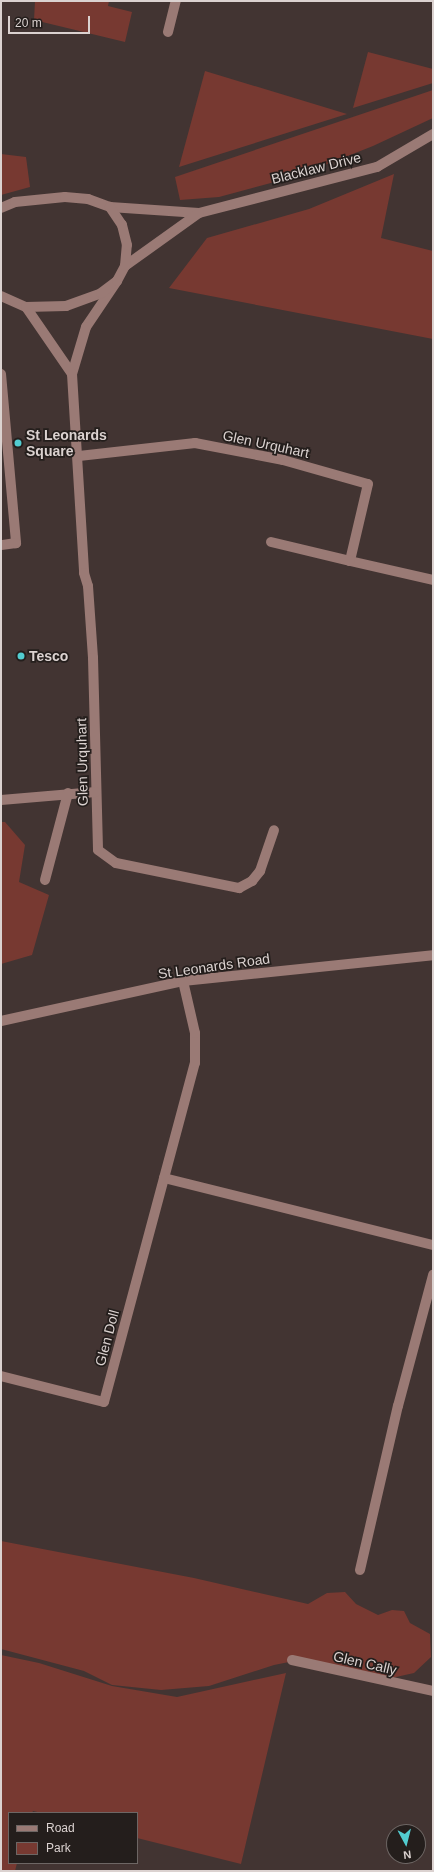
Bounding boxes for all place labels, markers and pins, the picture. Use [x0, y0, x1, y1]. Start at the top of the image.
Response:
place label: St Leonards Square [26, 427, 107, 460]
marker: St Leonards Square [13, 438, 23, 448]
place label: Tesco [29, 648, 68, 664]
marker: Tesco [16, 651, 26, 661]

